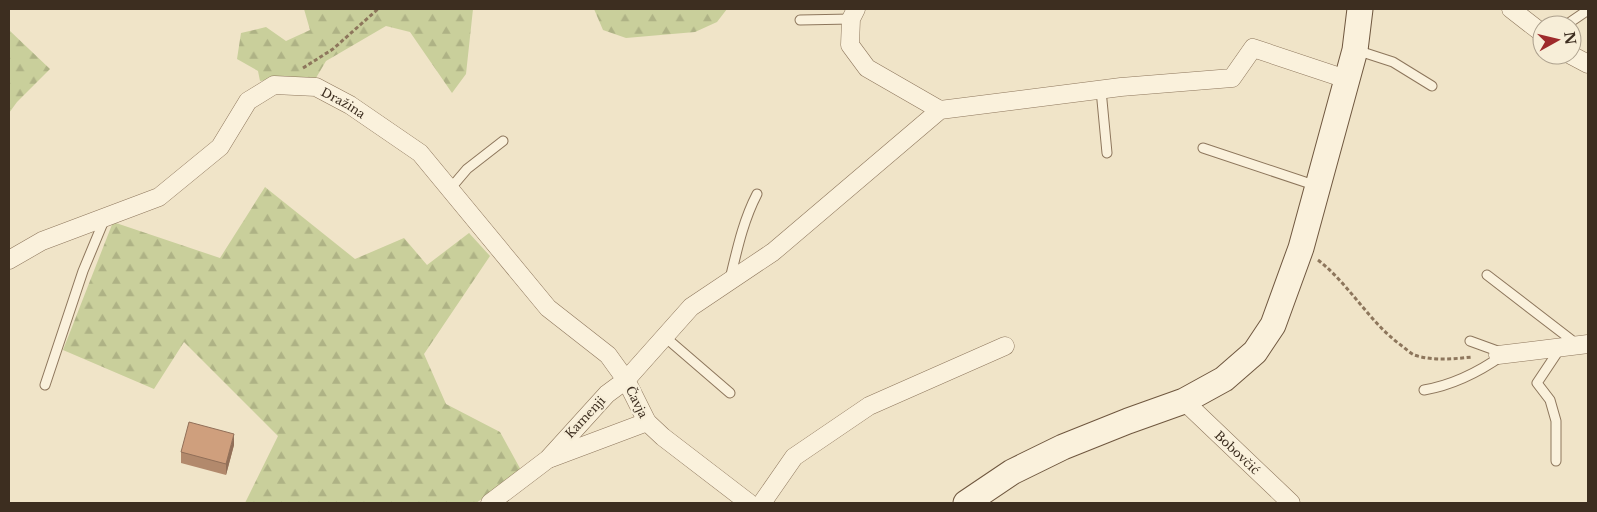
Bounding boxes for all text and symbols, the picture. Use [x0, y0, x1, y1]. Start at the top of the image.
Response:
north arrow [1532, 15, 1582, 65]
text: N [1560, 30, 1580, 46]
street label: Dražina [319, 84, 369, 121]
street label: Čavja [623, 383, 652, 421]
street label: Kamenji [562, 393, 608, 441]
street label: Bobovčić [1212, 427, 1264, 477]

